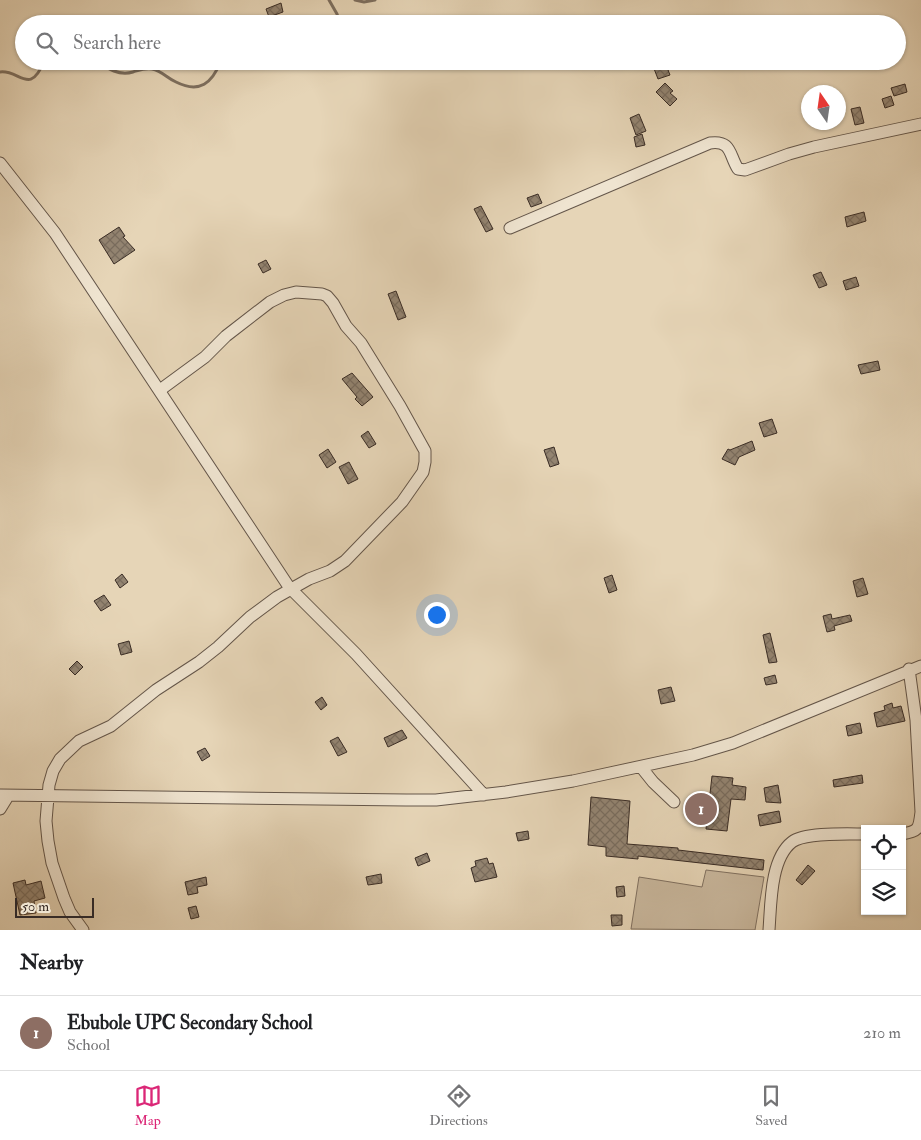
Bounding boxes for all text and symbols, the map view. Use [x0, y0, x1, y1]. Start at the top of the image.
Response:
search box [15, 15, 906, 70]
icon: search [33, 29, 61, 57]
text: Search here [73, 31, 161, 55]
north arrow [801, 85, 846, 130]
your location [424, 602, 450, 628]
pin: 1 [685, 790, 717, 828]
map controls [861, 825, 906, 915]
button: locate [861, 825, 906, 870]
button: layers [861, 870, 906, 915]
scale bar [15, 895, 94, 918]
text: 50 m [22, 898, 49, 915]
text: Nearby [20, 949, 83, 976]
text: Ebubole UPC Secondary School [67, 1011, 313, 1035]
text: 1 [33, 1023, 39, 1043]
text: 210 m [863, 1023, 901, 1043]
text: School [67, 1035, 110, 1055]
tab: Map [134, 1082, 162, 1129]
tab: Directions [429, 1082, 488, 1129]
tab: Saved [755, 1082, 787, 1129]

